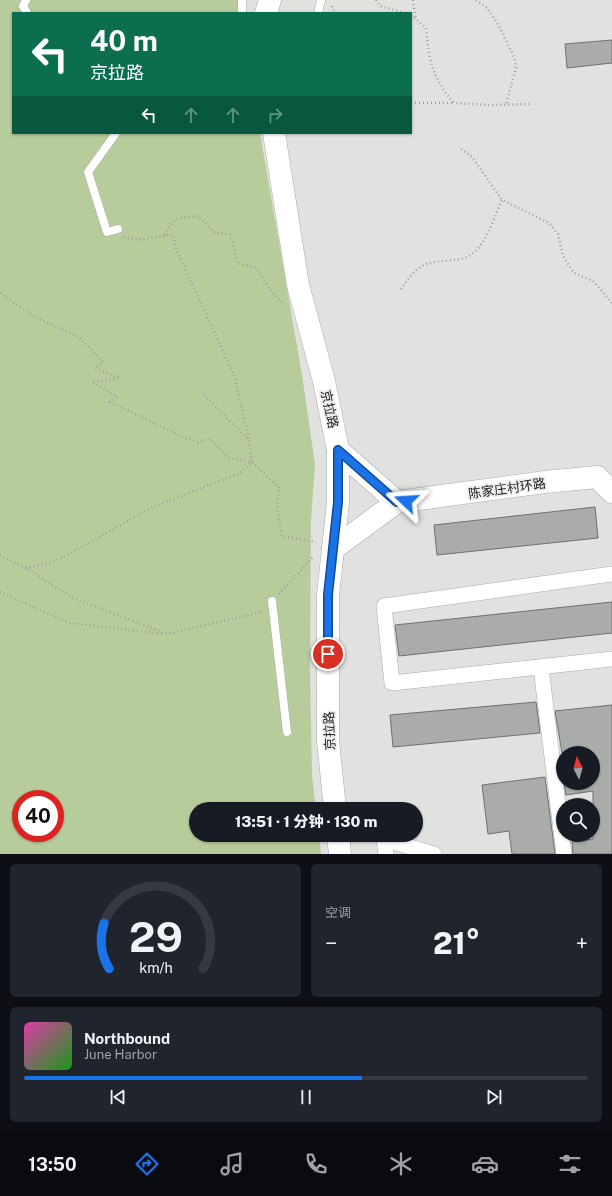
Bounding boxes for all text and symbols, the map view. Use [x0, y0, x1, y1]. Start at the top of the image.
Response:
text: 40 m [90, 24, 158, 57]
icon: left [24, 28, 76, 80]
text: 京拉路 [90, 62, 144, 83]
icon: left [138, 104, 160, 126]
icon: ahead [180, 104, 202, 126]
icon: ahead [222, 104, 244, 126]
icon: right [264, 104, 286, 126]
street label: 京拉路 [318, 388, 341, 430]
street label: 陈家庄村环路 [467, 476, 547, 501]
position arrow [385, 480, 427, 522]
pin [311, 637, 345, 671]
icon: arrive [317, 643, 339, 665]
street label: 京拉路 [321, 711, 338, 751]
north arrow [556, 746, 600, 790]
map controls [556, 746, 600, 842]
speed limit sign: 40 [12, 790, 64, 842]
button: search [556, 798, 600, 842]
text: 13:51 · 1 分钟 · 130 m [235, 813, 377, 830]
text: 空调 [325, 905, 351, 920]
text: 29 [129, 911, 182, 960]
text: 21° [433, 925, 480, 961]
text: − [325, 930, 337, 956]
text: + [576, 930, 588, 956]
text: km/h [139, 958, 172, 975]
text: Northbound [84, 1030, 170, 1047]
text: June Harbor [84, 1047, 157, 1062]
icon: previous [107, 1086, 129, 1108]
icon: pause [295, 1086, 317, 1108]
icon: next [483, 1086, 505, 1108]
icon: directions [133, 1150, 161, 1178]
icon: music [218, 1150, 246, 1178]
icon: phone [302, 1150, 330, 1178]
icon: climate [387, 1150, 415, 1178]
icon: car [471, 1150, 499, 1178]
icon: filters [556, 1150, 584, 1178]
text: 13:50 [28, 1154, 77, 1175]

